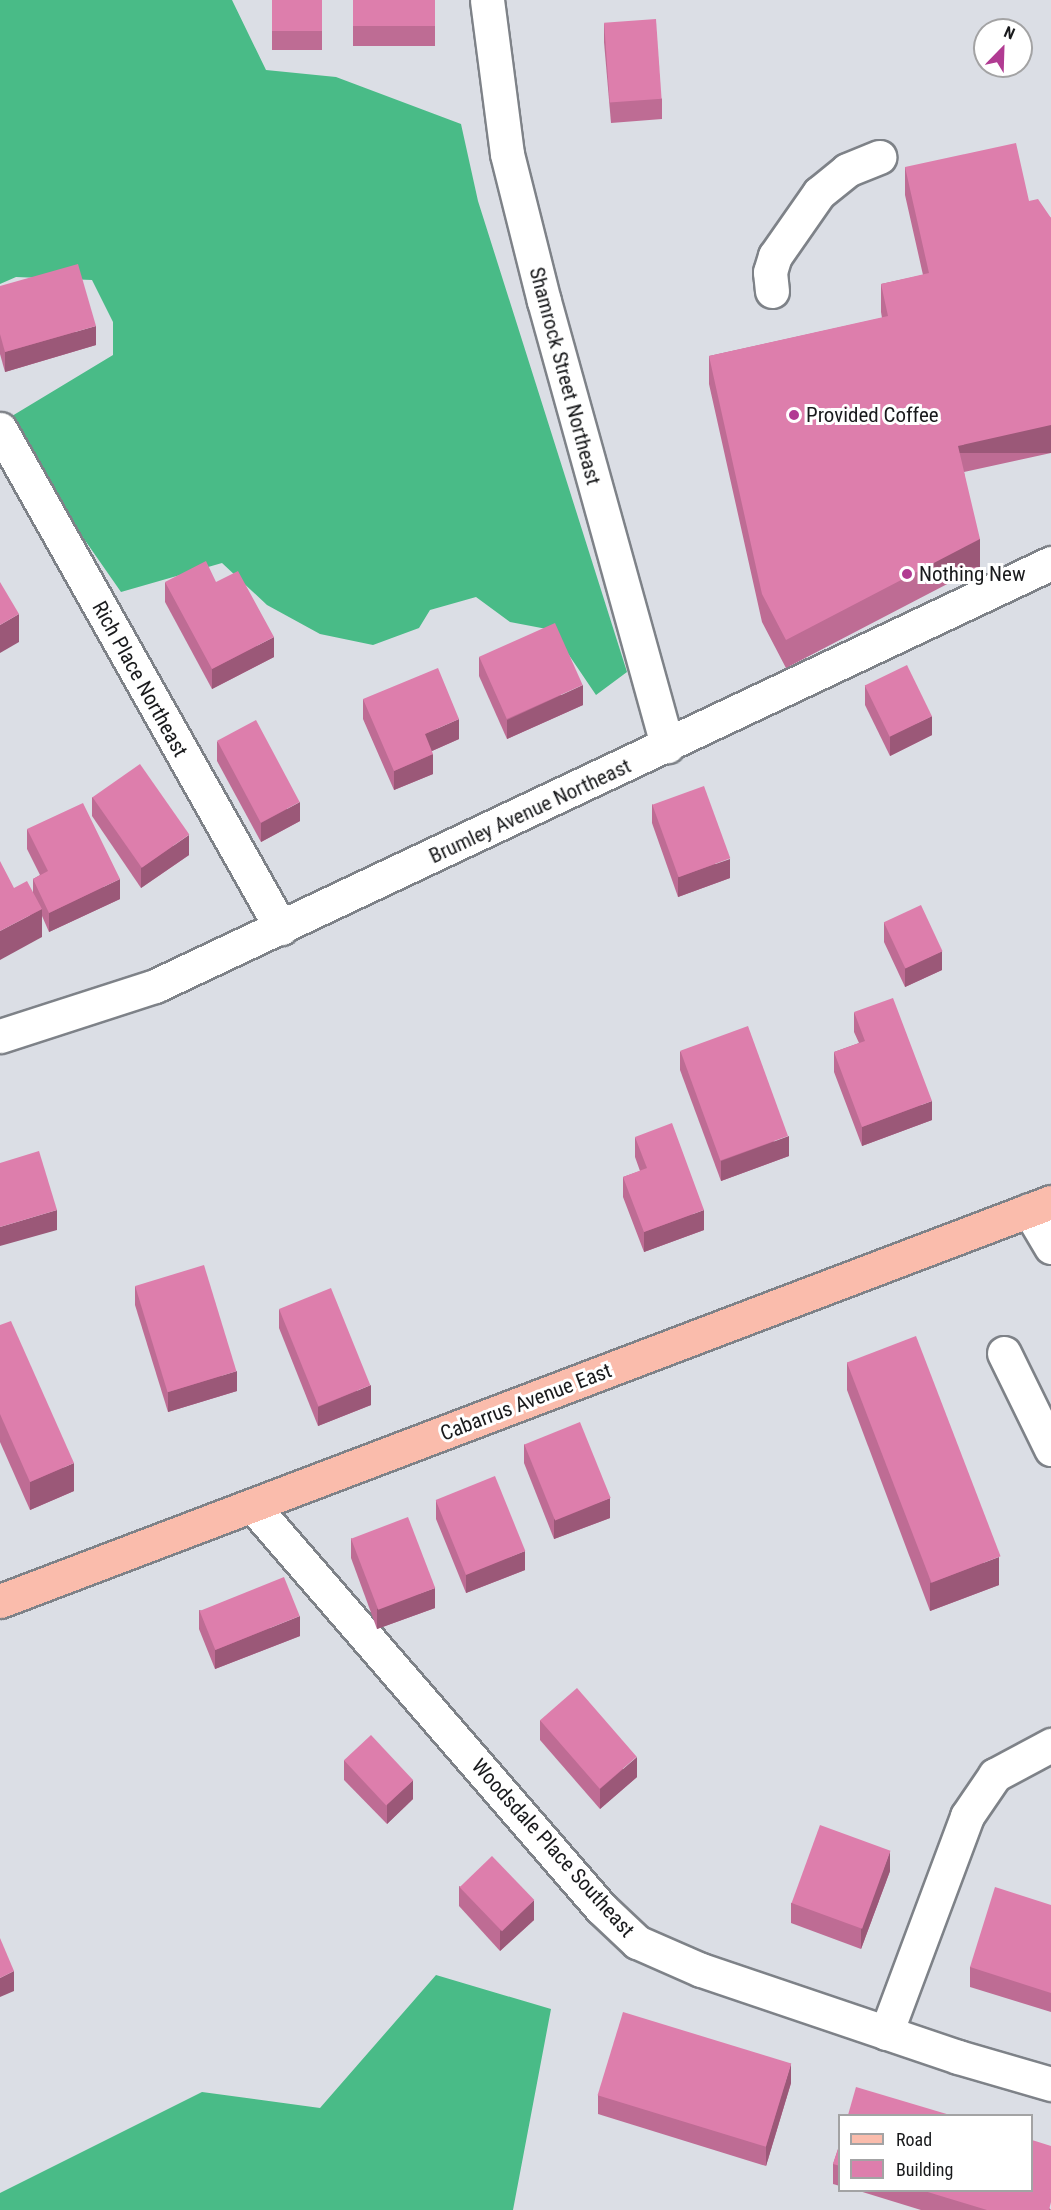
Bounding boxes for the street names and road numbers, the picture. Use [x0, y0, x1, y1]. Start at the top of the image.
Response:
street label: Shamrock Street Northeast [524, 264, 606, 488]
street label: Rich Place Northeast [87, 597, 193, 761]
street label: Brumley Avenue Northeast [425, 753, 635, 869]
street label: Cabarrus Avenue East [437, 1358, 615, 1446]
street label: Woodsdale Place Southeast [466, 1754, 640, 1942]

